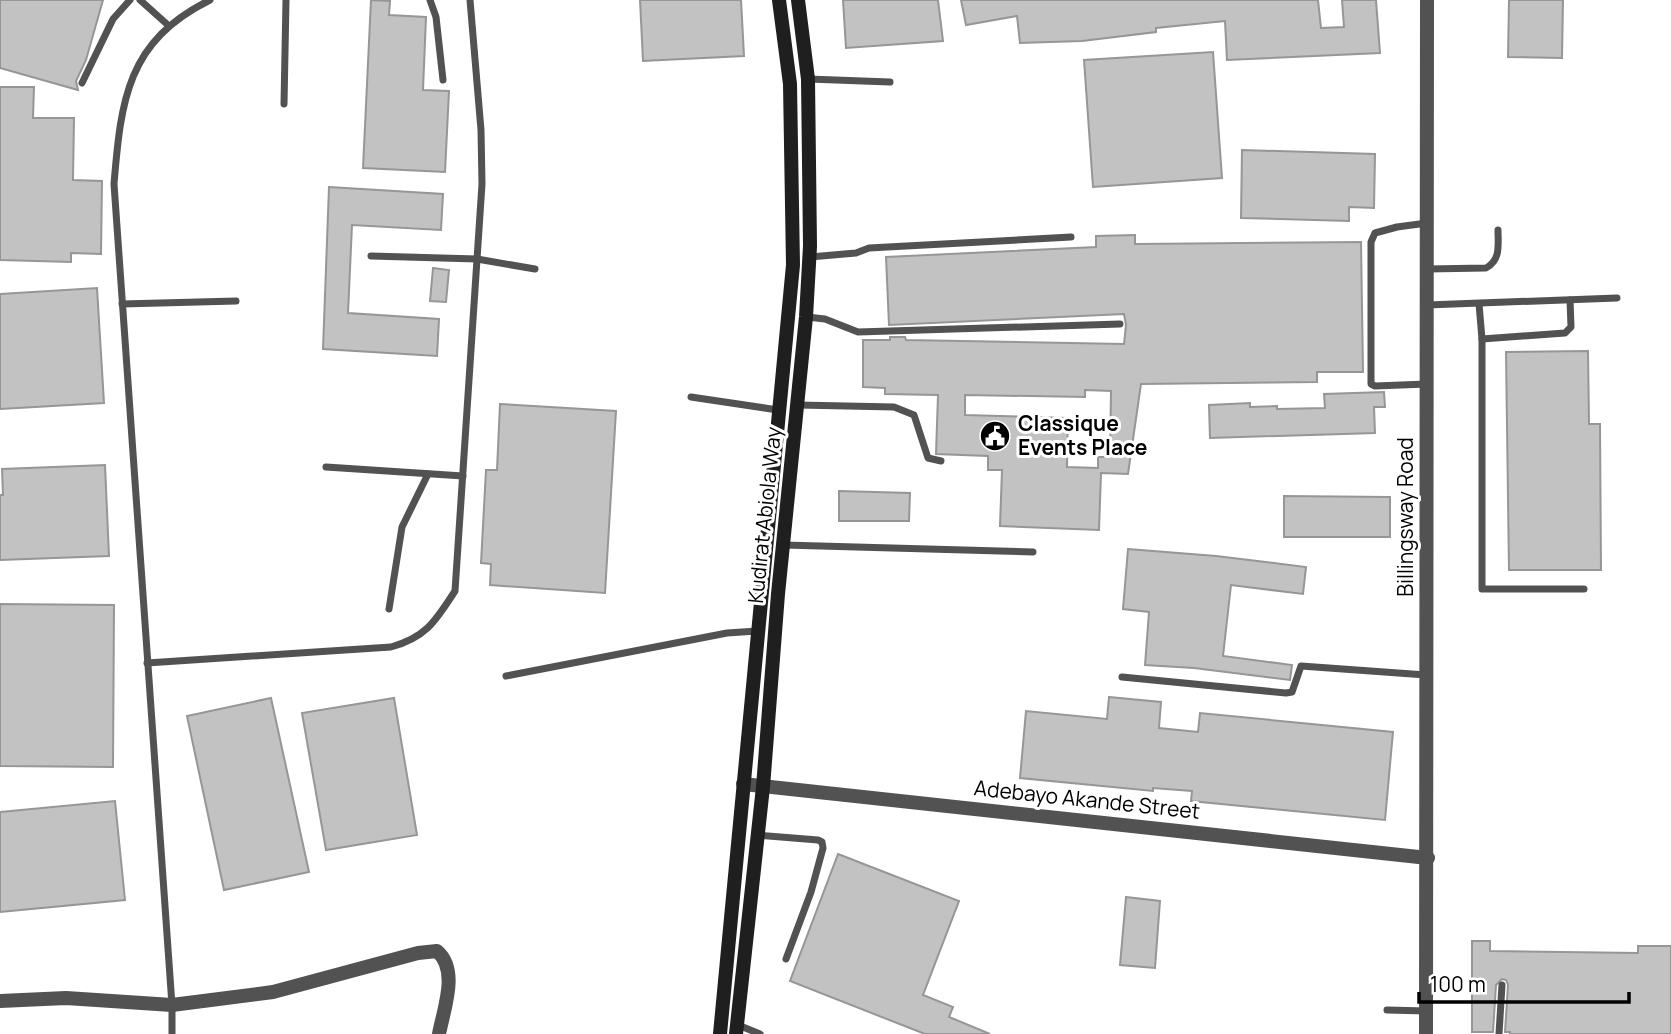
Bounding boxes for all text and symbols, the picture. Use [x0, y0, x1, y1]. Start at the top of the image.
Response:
place label: Classique Events Place [1018, 409, 1147, 461]
public building icon: Classique Events Place [978, 419, 1012, 453]
street label: Kudirat Abiola Way [741, 425, 787, 605]
street label: Billingsway Road [1391, 437, 1419, 597]
street label: Adebayo Akande Street [973, 773, 1202, 825]
scale bar [1419, 960, 1629, 1004]
text: 100 m [1430, 970, 1486, 998]

